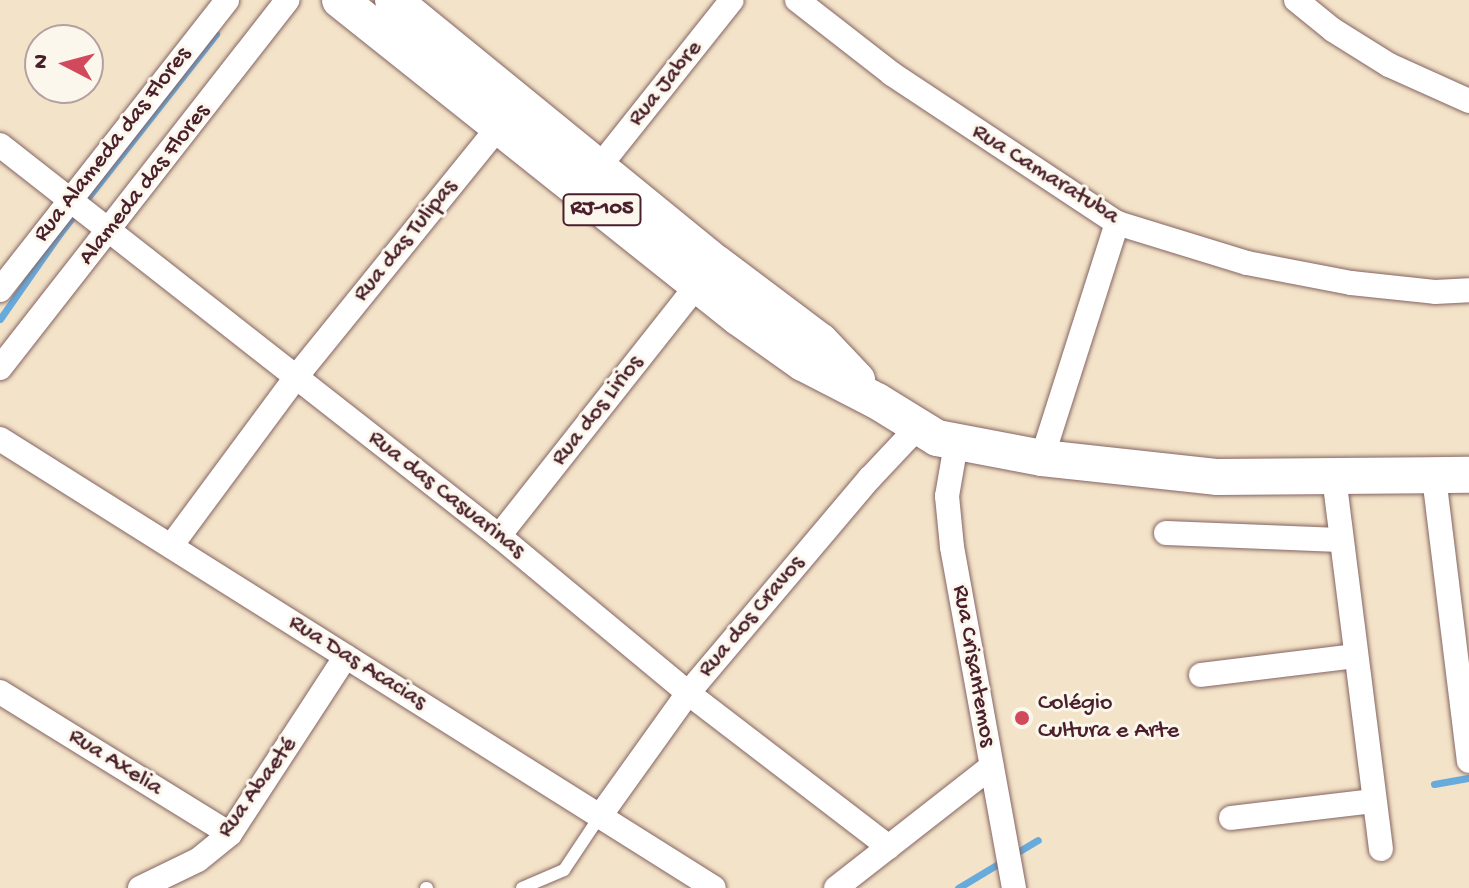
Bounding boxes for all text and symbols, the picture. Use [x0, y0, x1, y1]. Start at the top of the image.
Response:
north arrow [24, 24, 104, 104]
street label: Rua Jabre [623, 35, 709, 133]
street label: Rua Alameda das Flores [28, 42, 198, 248]
text: N [28, 53, 56, 70]
street label: Alameda das Flores [73, 99, 217, 271]
street label: Rua Camaratuba [966, 118, 1124, 232]
street label: Rua das Tulipas [348, 174, 464, 308]
road number: RJ-105 [562, 192, 642, 228]
street label: Rua dos Lirios [546, 350, 650, 472]
street label: Rua das Casuarinas [362, 425, 530, 565]
street label: Rua dos Cravos [693, 550, 811, 684]
street label: Rua Crisantemos [945, 583, 1001, 749]
street label: Rua Das Acacias [283, 609, 431, 717]
place label: Colégio Cultura e Arte [1038, 690, 1179, 746]
marker: Colégio Cultura e Arte [1013, 709, 1031, 727]
street label: Rua Axelia [62, 723, 168, 803]
street label: Rua Abaeté [212, 732, 304, 844]

